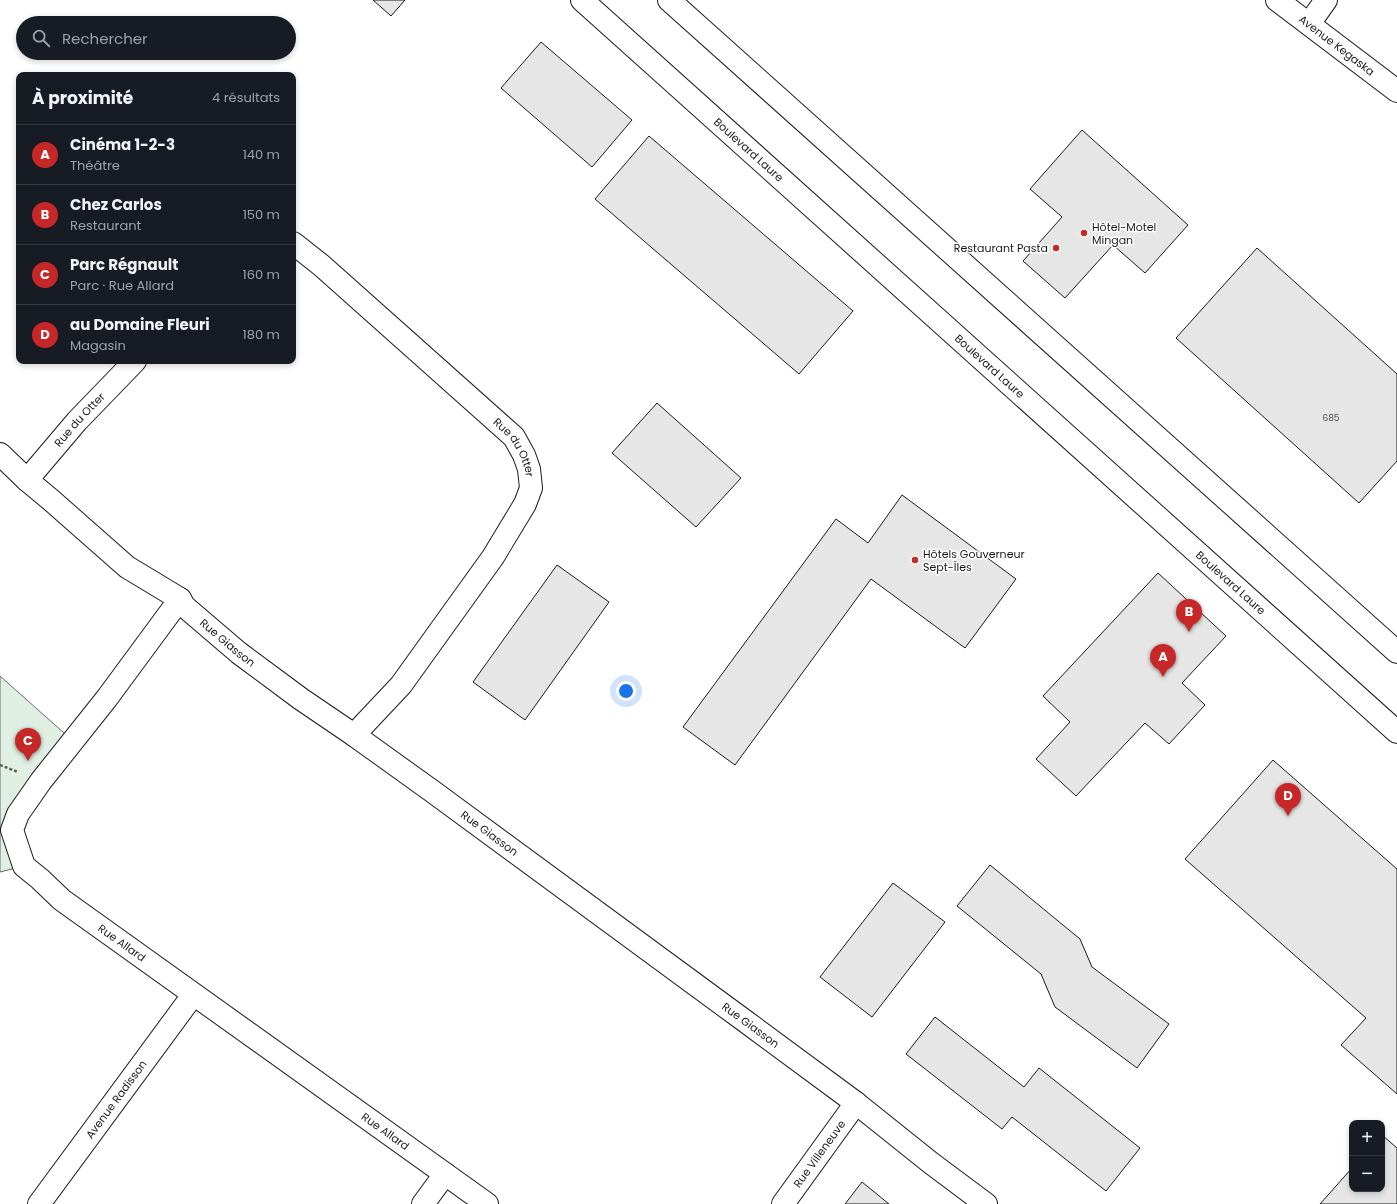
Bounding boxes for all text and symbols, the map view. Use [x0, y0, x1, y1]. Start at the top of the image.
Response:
street label: Avenue Kegaska [1295, 11, 1378, 79]
search box [16, 16, 296, 60]
icon: search [30, 27, 52, 49]
text: Rechercher [62, 28, 148, 49]
text: À proximité [32, 86, 133, 110]
text: 4 résultats [212, 88, 280, 107]
street label: Boulevard Laure [710, 114, 787, 185]
text: Cinéma 1-2-3 [70, 134, 175, 155]
text: A [40, 145, 50, 164]
text: 140 m [243, 145, 280, 164]
text: Théâtre [70, 156, 120, 175]
text: Chez Carlos [70, 194, 162, 215]
text: B [41, 205, 49, 224]
text: 150 m [243, 205, 280, 224]
text: Restaurant [70, 216, 141, 235]
place label: Hôtel-Motel Mingan [1092, 219, 1156, 248]
marker: Hôtel-Motel Mingan [1079, 228, 1089, 238]
place label: Restaurant Pasta [954, 240, 1048, 256]
marker: Restaurant Pasta [1051, 243, 1061, 253]
text: Parc Régnault [70, 254, 178, 275]
text: C [40, 265, 50, 284]
text: 160 m [243, 265, 280, 284]
text: Parc · Rue Allard [70, 276, 174, 295]
text: au Domaine Fleuri [70, 314, 210, 335]
text: D [40, 325, 50, 344]
text: 180 m [243, 325, 280, 344]
street label: Boulevard Laure [951, 331, 1028, 402]
text: Magasin [70, 336, 126, 355]
street label: Rue du Otter [50, 389, 108, 450]
house number: 685 [1322, 412, 1340, 424]
street label: Rue du Otter [490, 414, 538, 477]
place label: Hôtels Gouverneur Sept-Îles [923, 546, 1025, 575]
street label: Boulevard Laure [1192, 547, 1269, 618]
marker: Hôtels Gouverneur Sept-Îles [910, 555, 920, 565]
pin: B [1176, 599, 1202, 632]
street label: Rue Giasson [196, 615, 259, 670]
pin: A [1150, 644, 1176, 677]
your location [616, 681, 636, 701]
pin: C [15, 728, 41, 761]
pin: D [1275, 783, 1301, 816]
street label: Rue Giasson [457, 807, 522, 860]
street label: Rue Allard [95, 920, 149, 965]
street label: Rue Giasson [719, 999, 783, 1052]
street label: Avenue Radisson [82, 1057, 150, 1142]
street label: Rue Allard [358, 1109, 413, 1154]
street label: Rue Villeneuve [789, 1117, 849, 1191]
map controls [1349, 1120, 1385, 1192]
button: + [1349, 1120, 1385, 1156]
button: − [1349, 1156, 1385, 1192]

